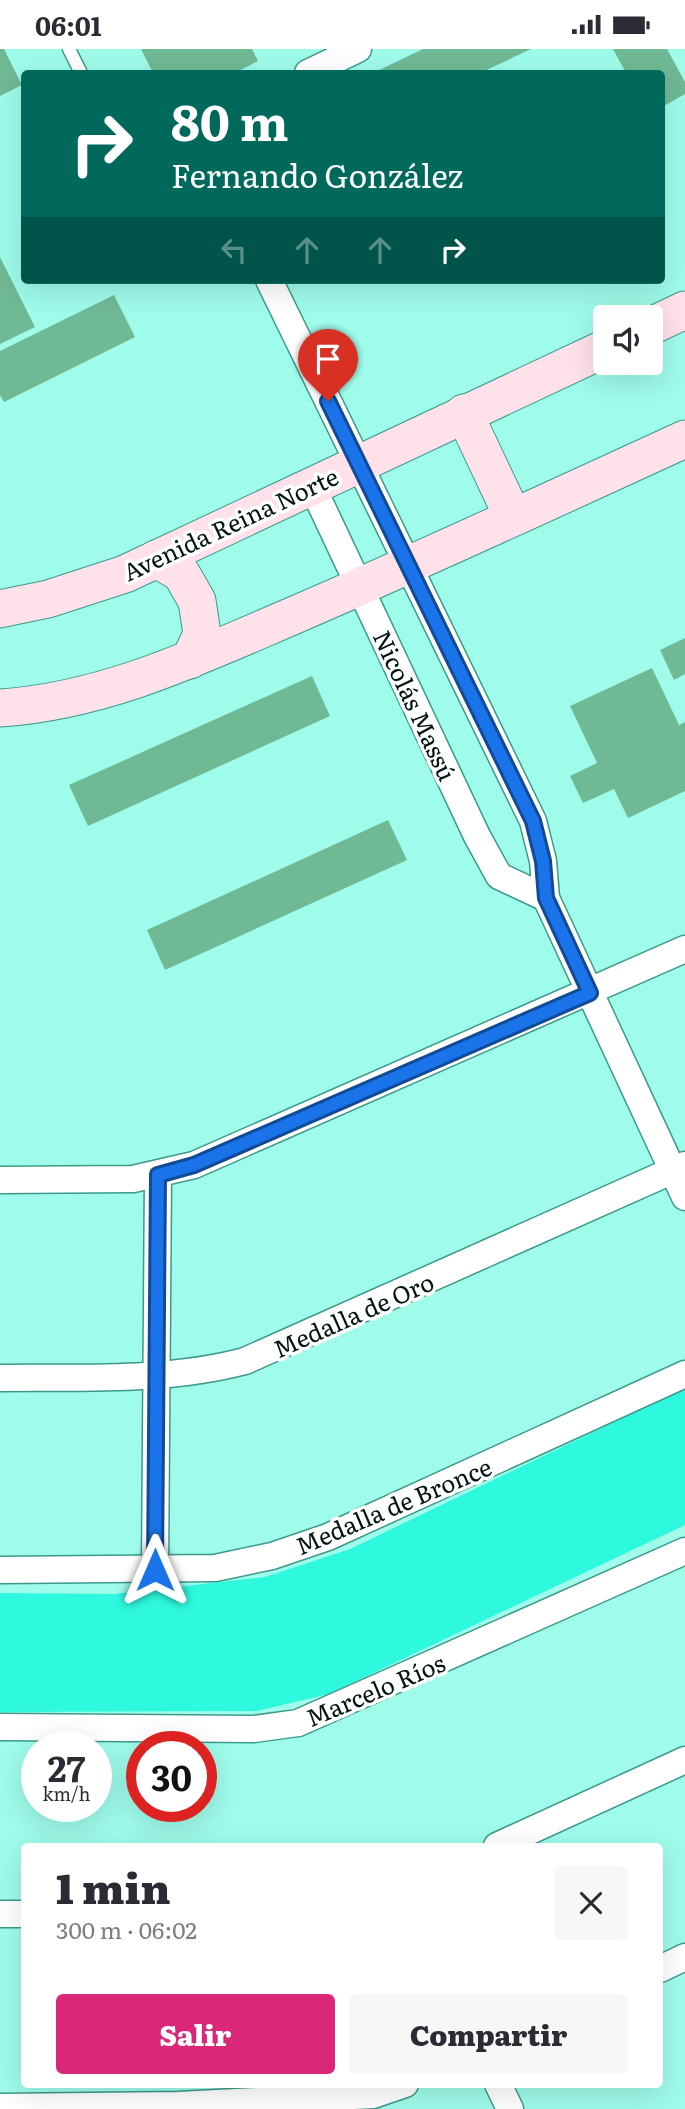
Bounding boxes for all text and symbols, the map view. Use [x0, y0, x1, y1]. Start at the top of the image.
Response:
text: 06:01 [35, 5, 102, 44]
text: 80 m [171, 83, 289, 156]
icon: right [56, 98, 147, 189]
text: Fernando González [171, 150, 463, 198]
icon: left [215, 231, 253, 269]
icon: ahead [288, 231, 326, 269]
icon: ahead [361, 231, 399, 269]
icon: right [434, 231, 472, 269]
map controls [593, 305, 663, 375]
button: sound [593, 305, 663, 375]
pin [298, 329, 358, 401]
icon: arrive [309, 340, 347, 378]
street label: Avenida Reina Norte [116, 458, 344, 588]
street label: Nicolás Massú [366, 624, 466, 786]
street label: Medalla de Oro [267, 1263, 439, 1365]
street label: Medalla de Bronce [289, 1448, 497, 1562]
position arrow [118, 1533, 192, 1607]
street label: Marcelo Ríos [300, 1644, 450, 1734]
speed limit sign: 30 [126, 1731, 217, 1822]
text: 27 [48, 1741, 85, 1793]
text: km/h [43, 1780, 90, 1807]
text: 1 min [56, 1855, 171, 1917]
button: close [554, 1866, 628, 1940]
text: 300 m · 06:02 [56, 1912, 197, 1946]
button: Salir [56, 1994, 335, 2074]
button: Compartir [349, 1994, 628, 2074]

